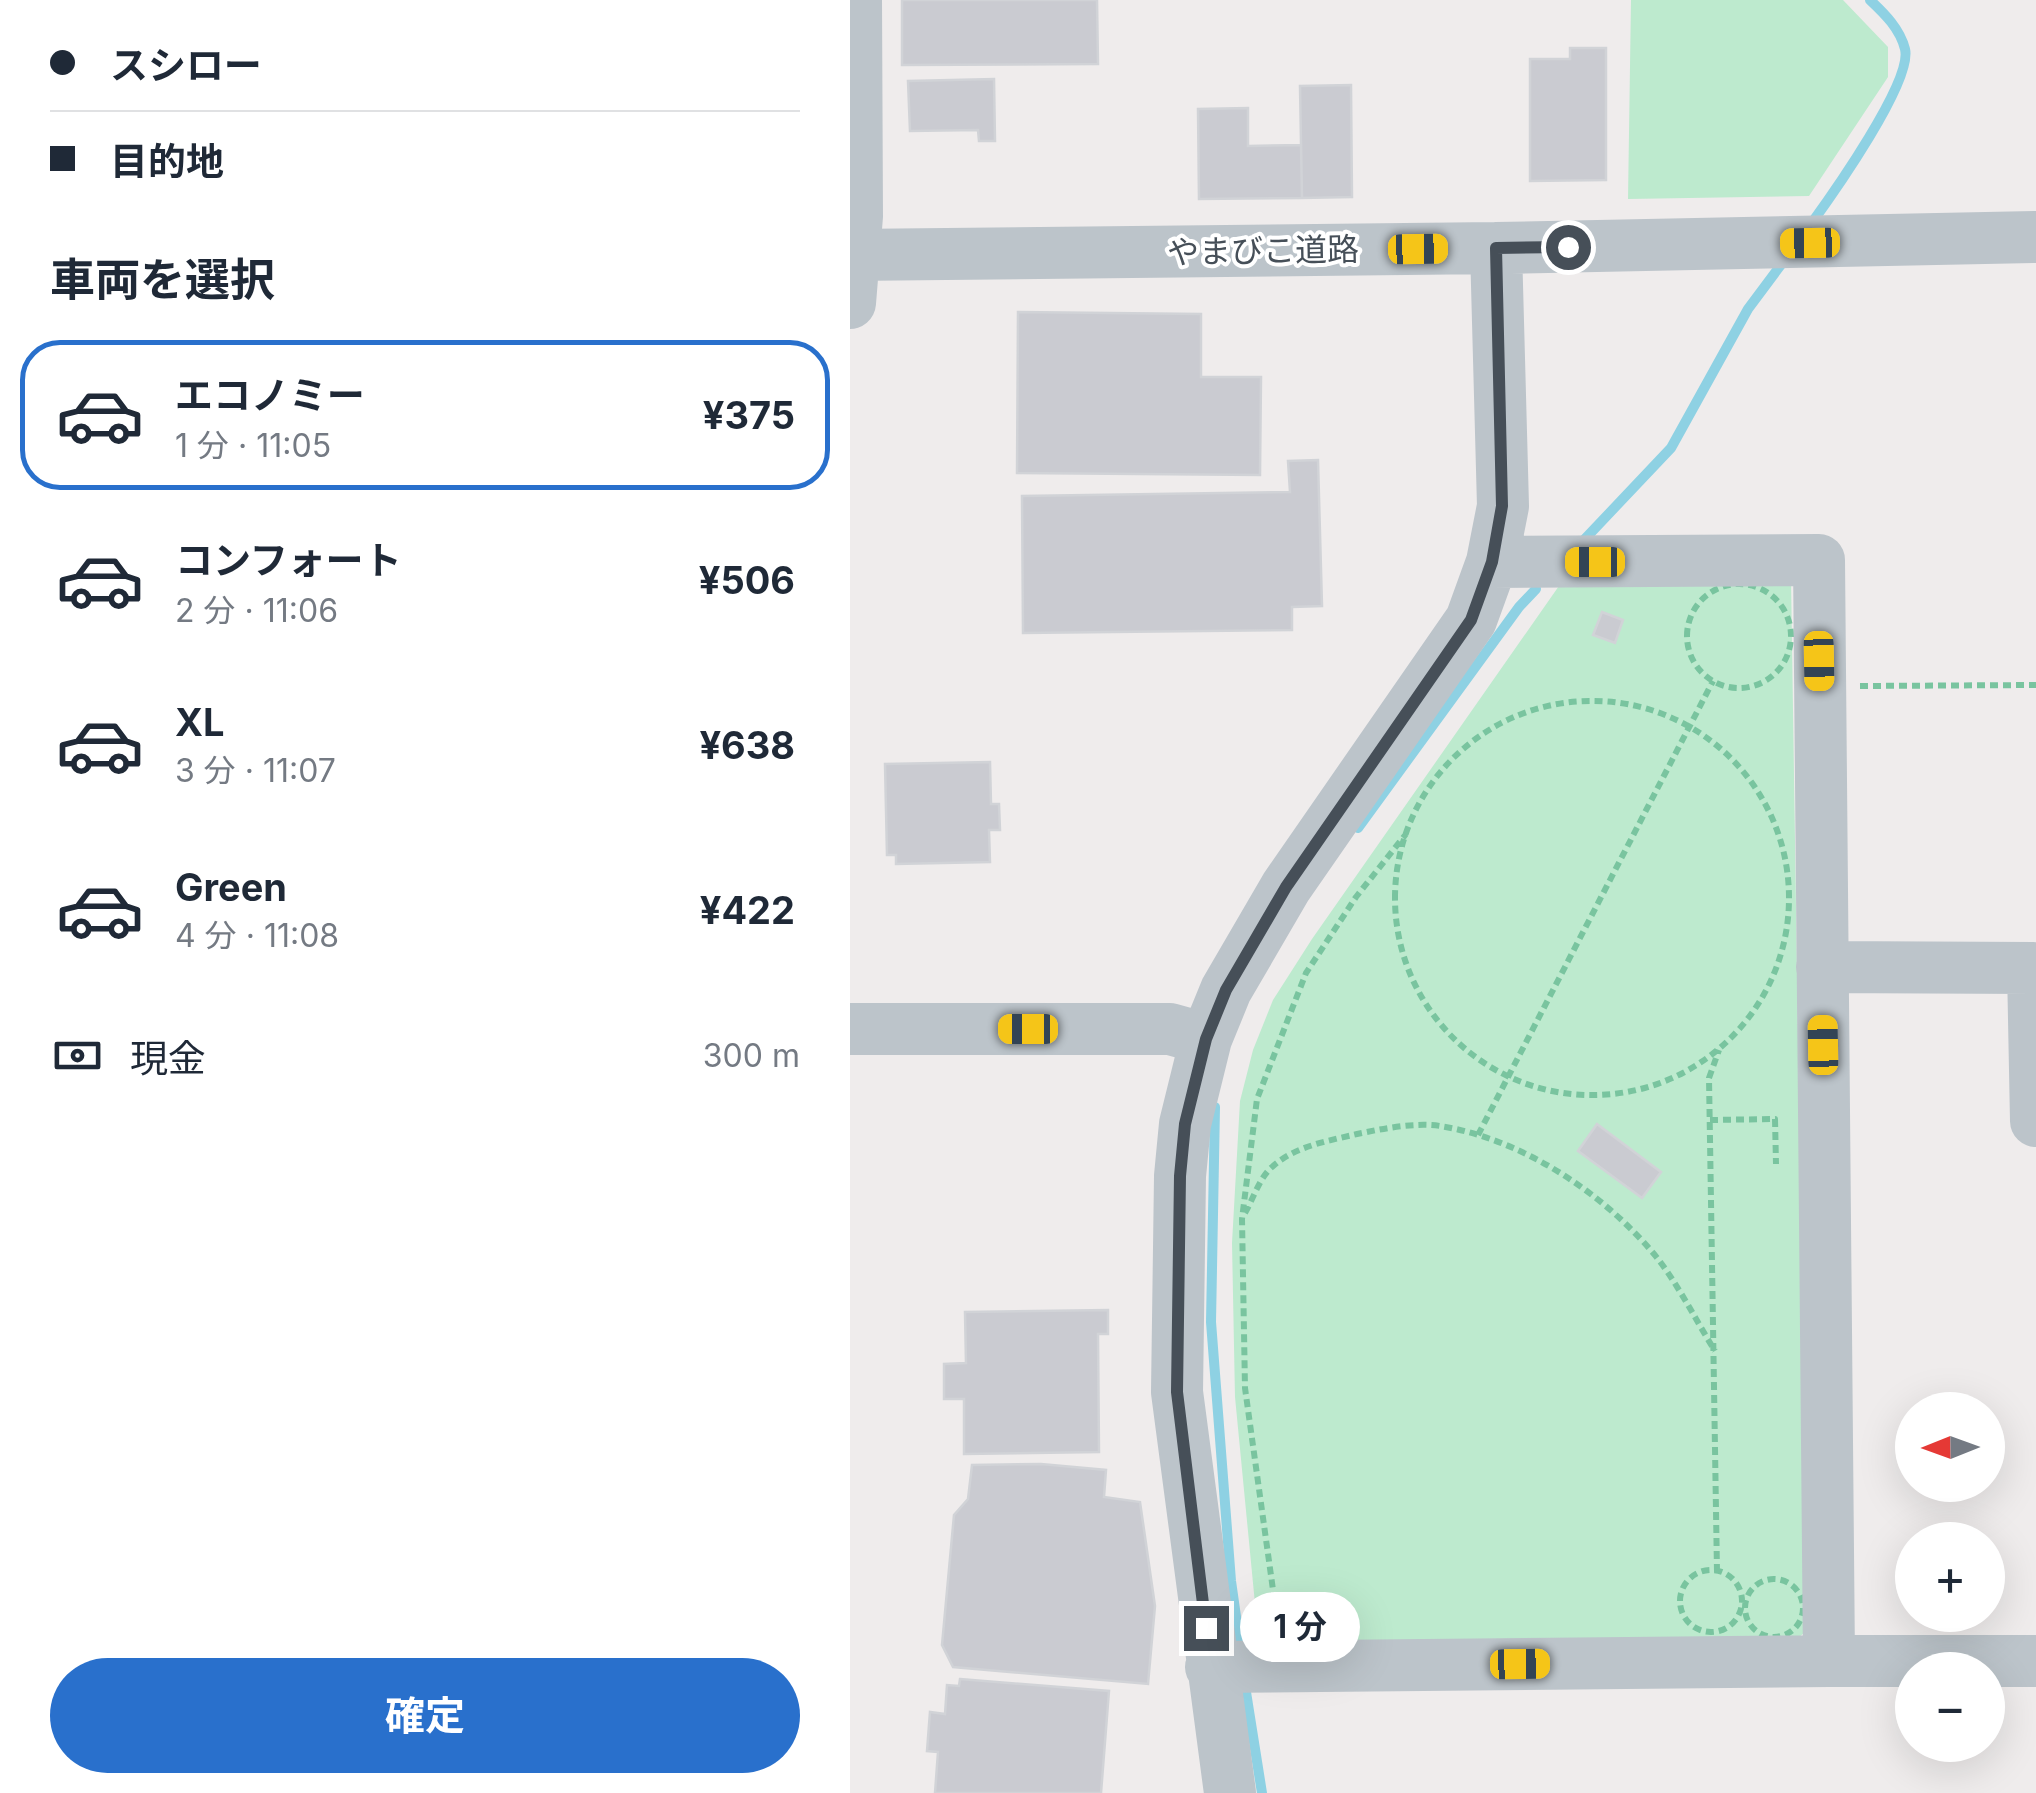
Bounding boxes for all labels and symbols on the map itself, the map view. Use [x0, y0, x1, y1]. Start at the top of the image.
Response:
route start [1546, 225, 1591, 270]
car [1780, 227, 1840, 259]
street label: やまびこ道路 [1167, 229, 1359, 272]
car [1388, 233, 1448, 265]
car [1565, 547, 1625, 577]
car [1803, 631, 1835, 691]
car [998, 1014, 1058, 1044]
car [1807, 1015, 1839, 1075]
north arrow [1895, 1392, 2005, 1502]
callout: 1 分 [1241, 1593, 1361, 1663]
route end [1184, 1606, 1229, 1651]
car [1490, 1648, 1550, 1680]

